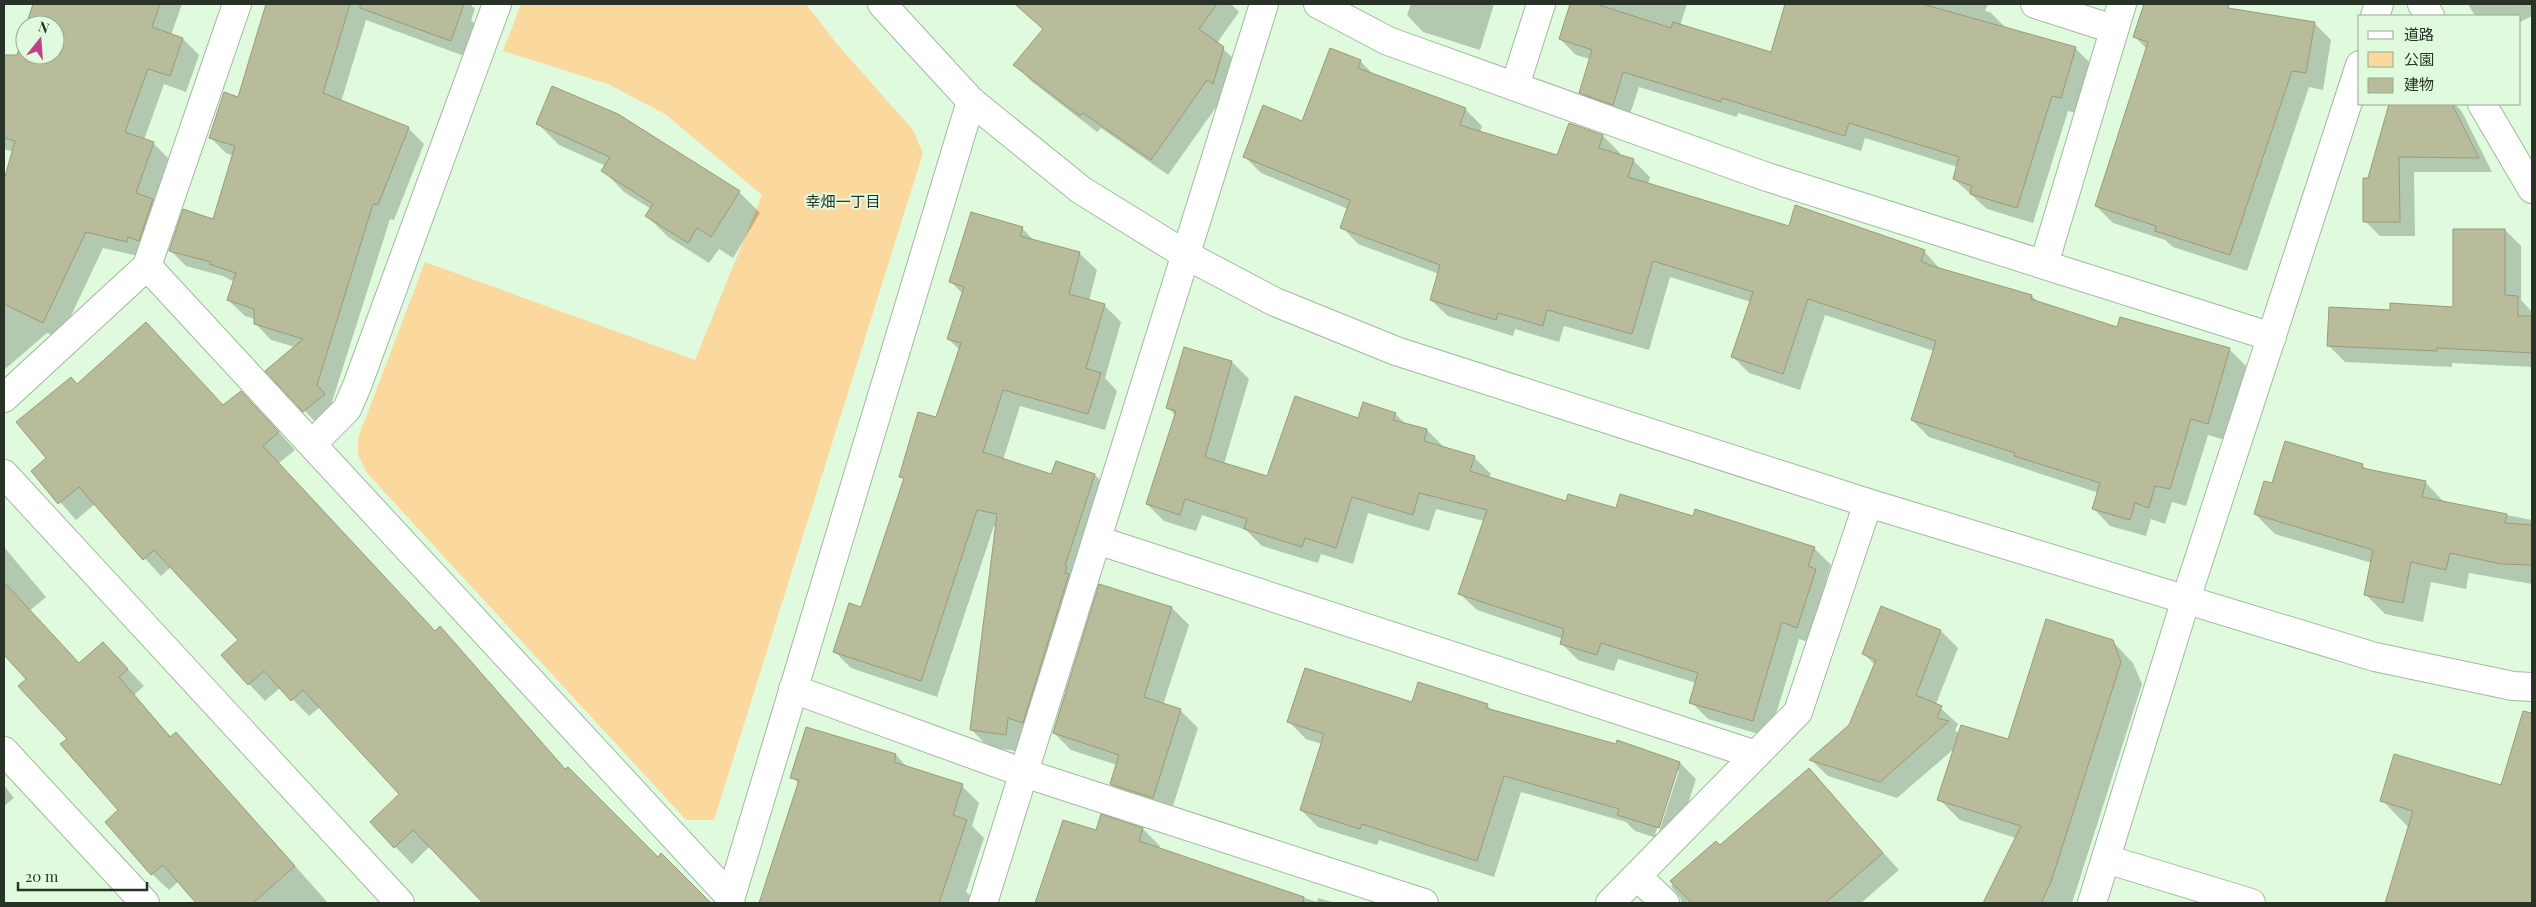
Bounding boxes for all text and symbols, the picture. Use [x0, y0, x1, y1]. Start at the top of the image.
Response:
north arrow [15, 15, 65, 65]
legend [2358, 15, 2521, 105]
text: N [36, 17, 52, 38]
text: 道路 [2404, 24, 2434, 44]
text: 公園 [2404, 49, 2434, 69]
text: 建物 [2404, 74, 2434, 94]
district label: 幸畑一丁目 [805, 191, 881, 211]
scale bar [18, 860, 146, 892]
text: 20 m [25, 866, 59, 886]

